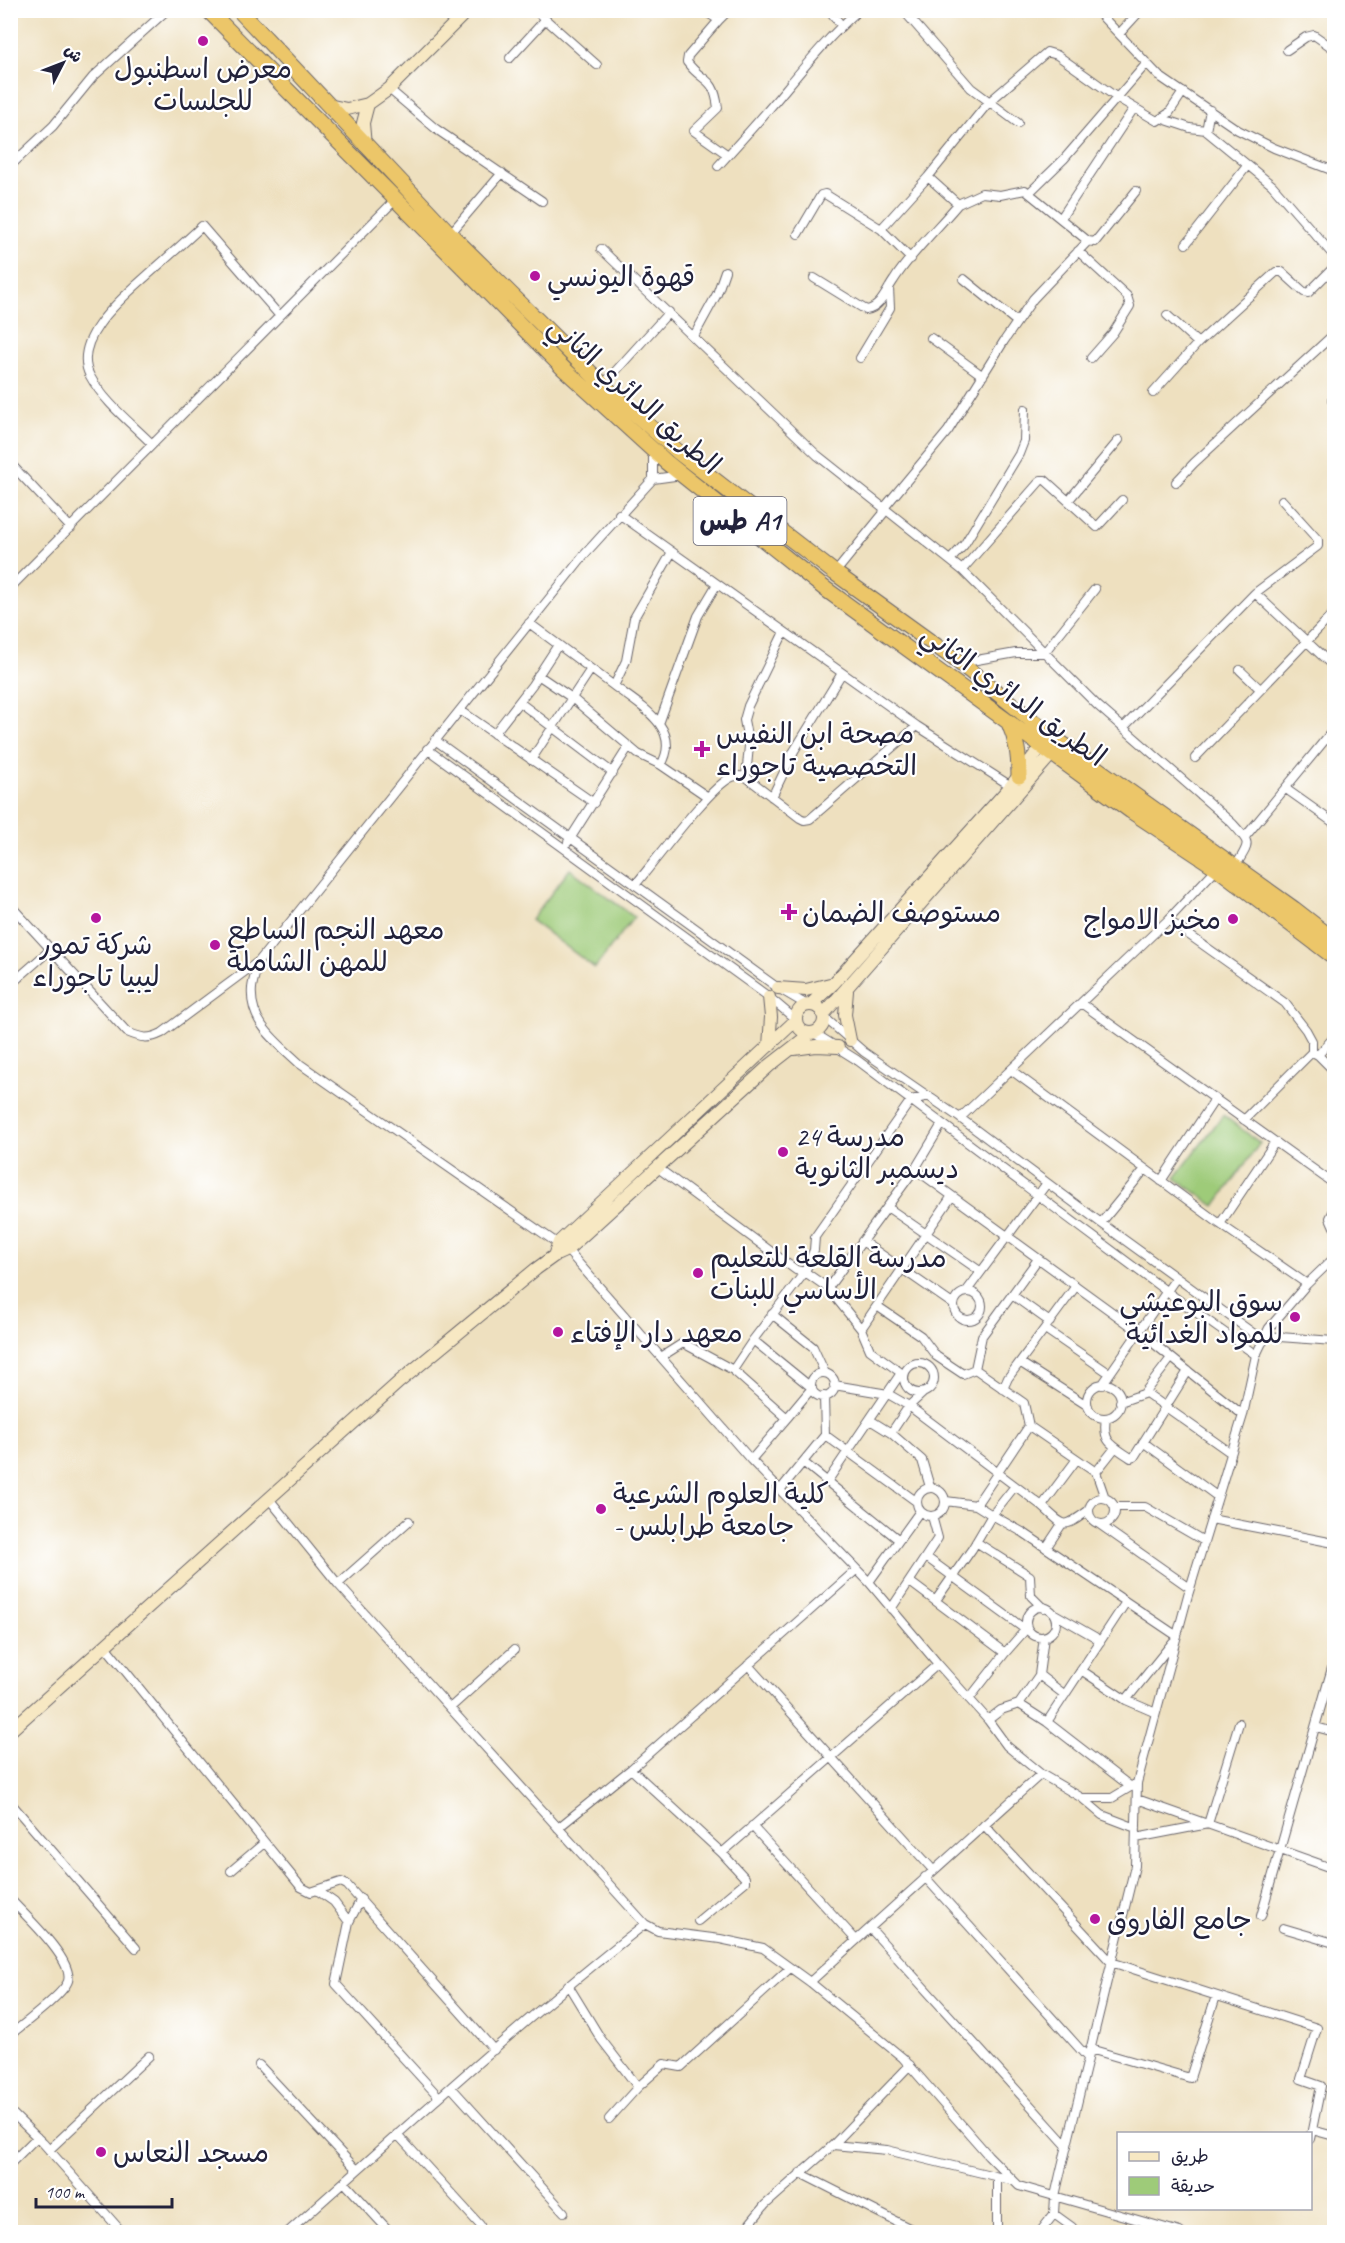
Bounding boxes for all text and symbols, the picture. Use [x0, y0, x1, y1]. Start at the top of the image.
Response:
north arrow [33, 33, 93, 93]
marker: معرض اسطنبول للجلسات [196, 34, 210, 48]
text: ش [60, 40, 87, 67]
place label: معرض اسطنبول للجلسات [114, 51, 292, 118]
place label: قهوة اليونسي [547, 259, 695, 301]
marker: قهوة اليونسي [528, 269, 542, 283]
street label: الطريق الدائري الثاني [537, 308, 729, 487]
road number: طس A1 [694, 497, 786, 545]
street label: الطريق الدائري الثاني [910, 616, 1114, 780]
place label: مصحة ابن النفيس التخصصية تاجوراء [716, 716, 917, 784]
marker: مصحة ابن النفيس التخصصية تاجوراء [693, 740, 711, 758]
place label: مستوصف الضمان [802, 895, 1001, 930]
place label: مخبز الامواج [1083, 902, 1221, 938]
marker: مستوصف الضمان [780, 903, 798, 921]
marker: شركة تمور ليبيا تاجوراء [89, 911, 103, 925]
place label: معهد النجم الساطع للمهن الشاملة [227, 912, 445, 979]
marker: مخبز الامواج [1226, 912, 1240, 926]
place label: شركة تمور ليبيا تاجوراء [32, 927, 160, 995]
marker: معهد النجم الساطع للمهن الشاملة [208, 938, 222, 952]
place label: مدرسة 24 ديسمبر الثانوية [795, 1119, 959, 1187]
marker: مدرسة 24 ديسمبر الثانوية [776, 1145, 790, 1159]
place label: مدرسة القلعة للتعليم الأساسي للبنات [710, 1240, 947, 1314]
marker: مدرسة القلعة للتعليم الأساسي للبنات [691, 1266, 705, 1280]
place label: سوق البوعيشي للمواد الغدائية [1119, 1284, 1283, 1351]
marker: سوق البوعيشي للمواد الغدائية [1288, 1310, 1302, 1324]
place label: معهد دار الإفتاء [570, 1315, 743, 1350]
marker: معهد دار الإفتاء [551, 1325, 565, 1339]
place label: كلية العلوم الشرعية - جامعة طرابلس [613, 1476, 829, 1543]
marker: كلية العلوم الشرعية - جامعة طرابلس [594, 1502, 608, 1516]
place label: جامع الفاروق [1107, 1902, 1252, 1939]
marker: جامع الفاروق [1088, 1912, 1102, 1926]
legend [1117, 2132, 1312, 2210]
place label: مسجد النعاس [113, 2135, 269, 2170]
marker: مسجد النعاس [94, 2145, 108, 2159]
text: طريق [1171, 2145, 1209, 2167]
scale bar [36, 2171, 172, 2209]
text: حديقة [1171, 2175, 1215, 2197]
text: 100 m [45, 2181, 86, 2203]

